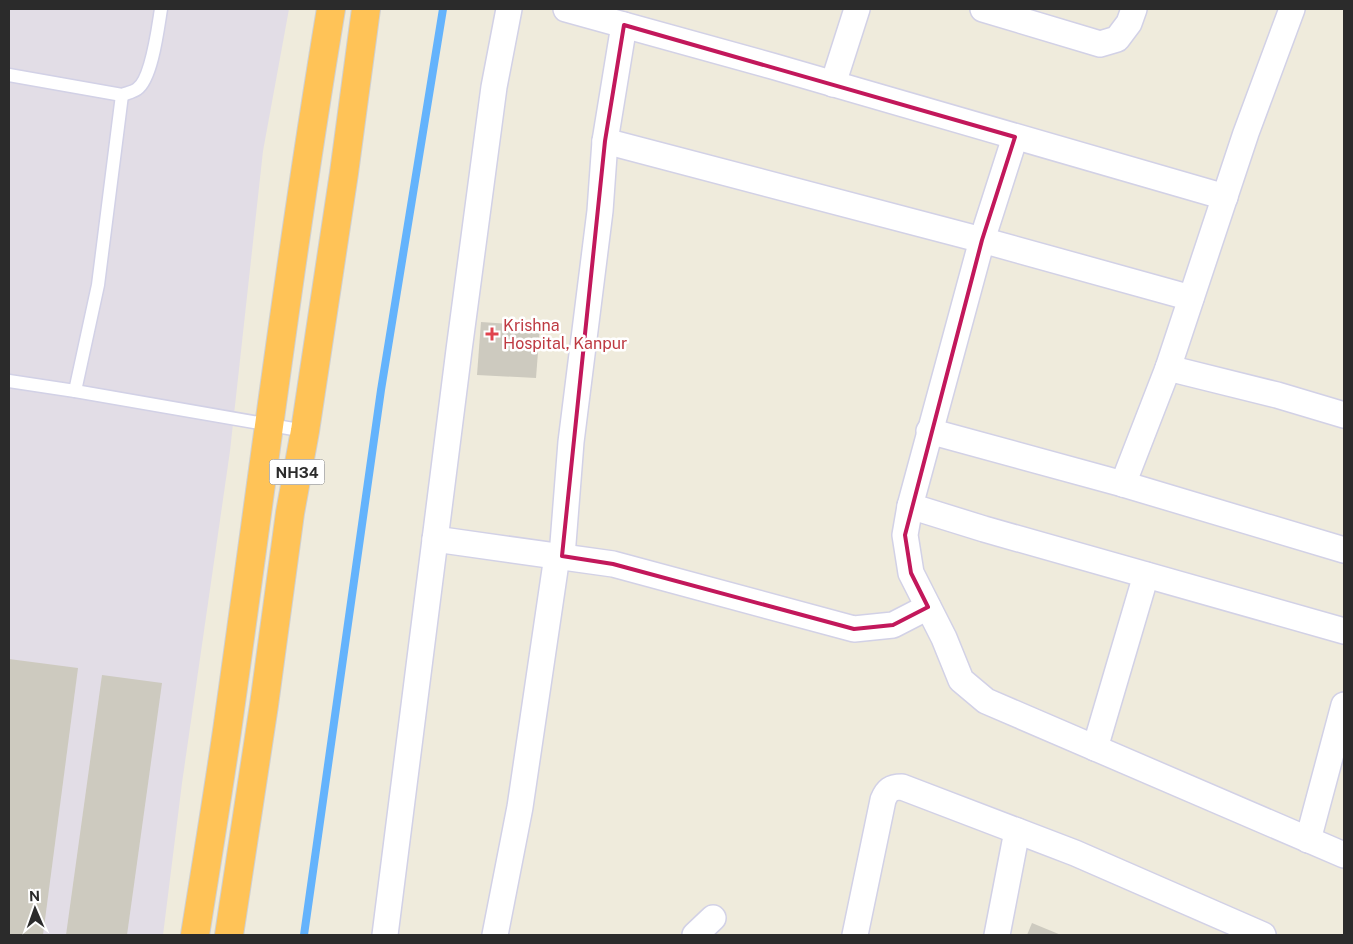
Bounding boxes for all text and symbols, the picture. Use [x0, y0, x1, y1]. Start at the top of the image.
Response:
place label: Krishna Hospital, Kanpur [503, 316, 627, 353]
marker: Krishna Hospital, Kanpur [485, 327, 499, 341]
road number: NH34 [270, 460, 324, 484]
north arrow [10, 884, 60, 934]
text: N [29, 888, 40, 904]

